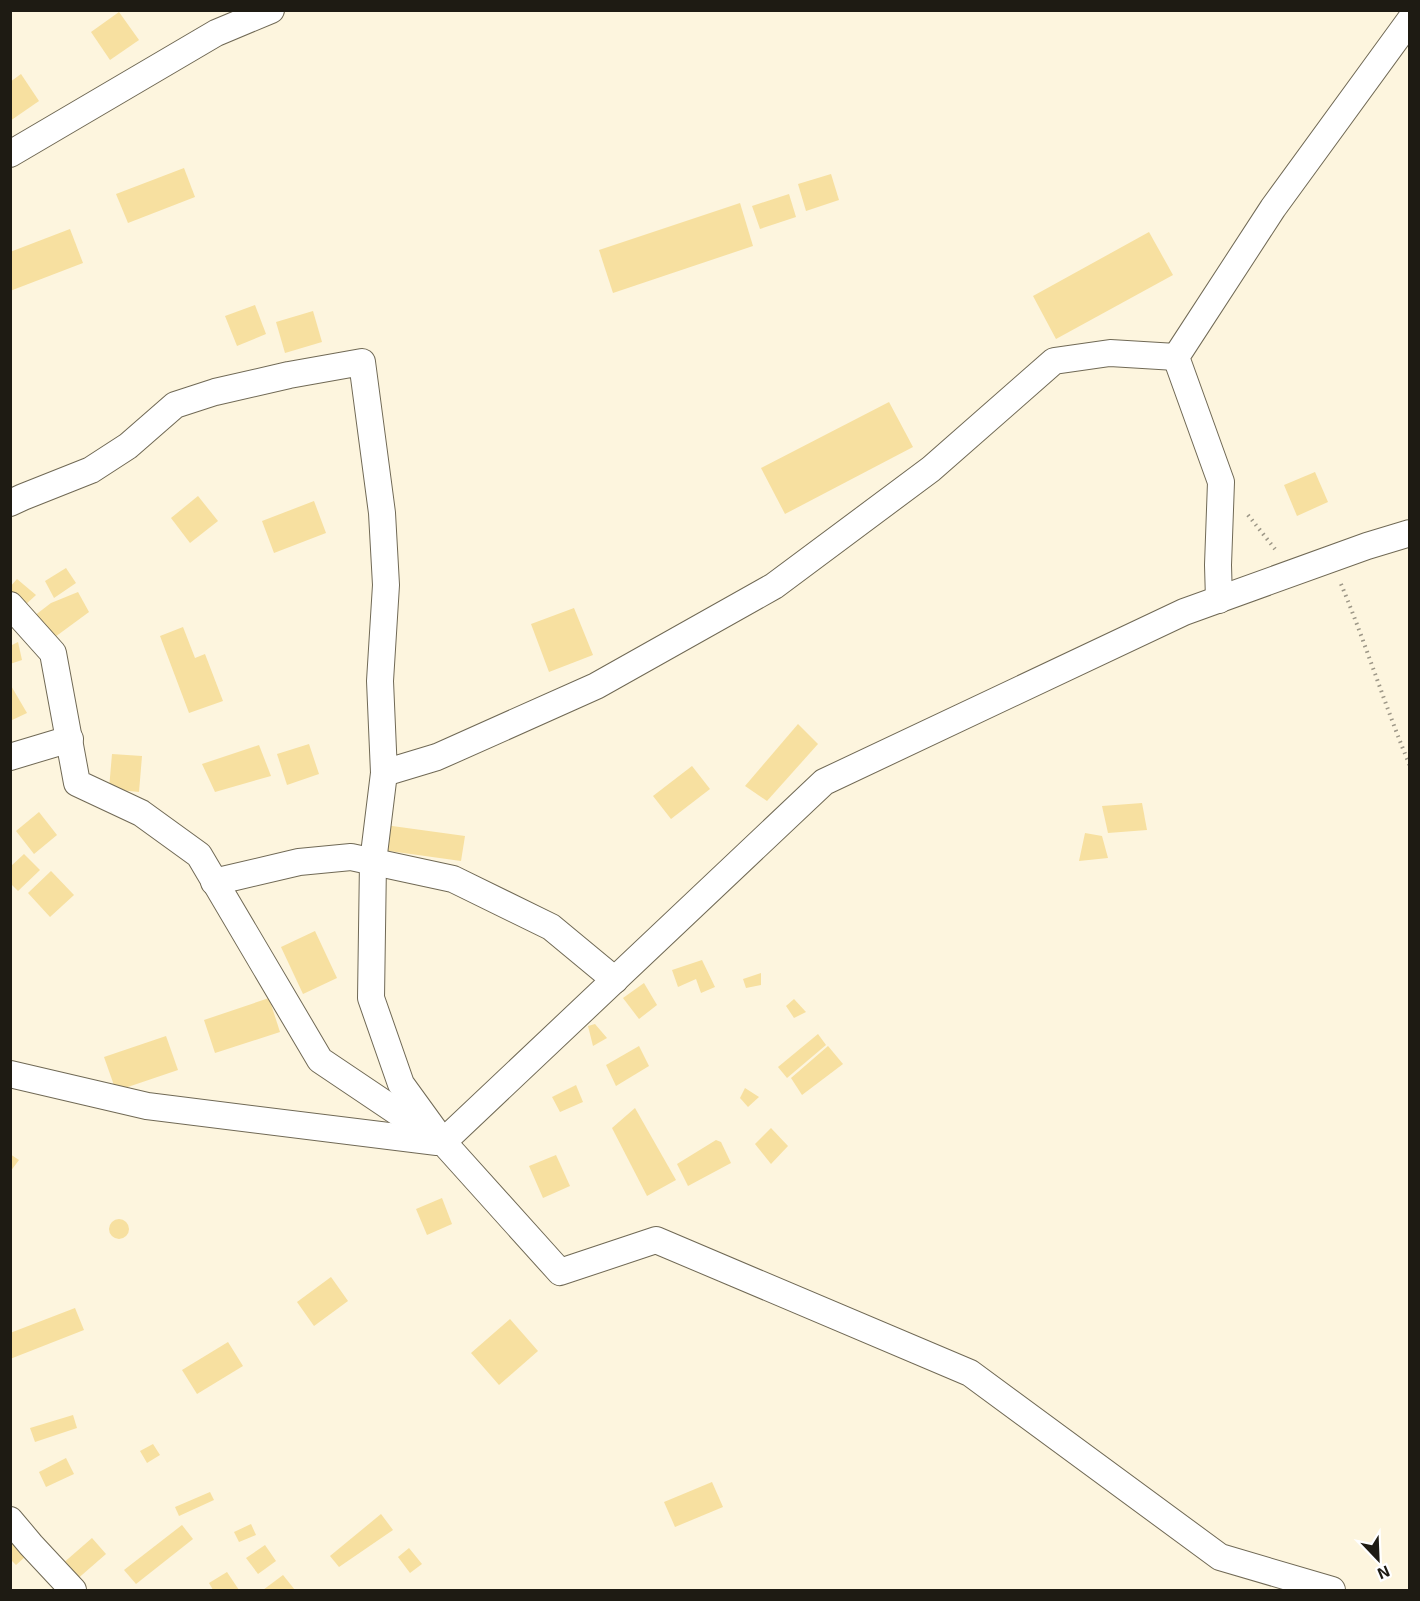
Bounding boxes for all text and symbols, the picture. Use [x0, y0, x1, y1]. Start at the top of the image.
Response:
north arrow [1348, 1529, 1408, 1589]
text: N [1375, 1562, 1393, 1584]

